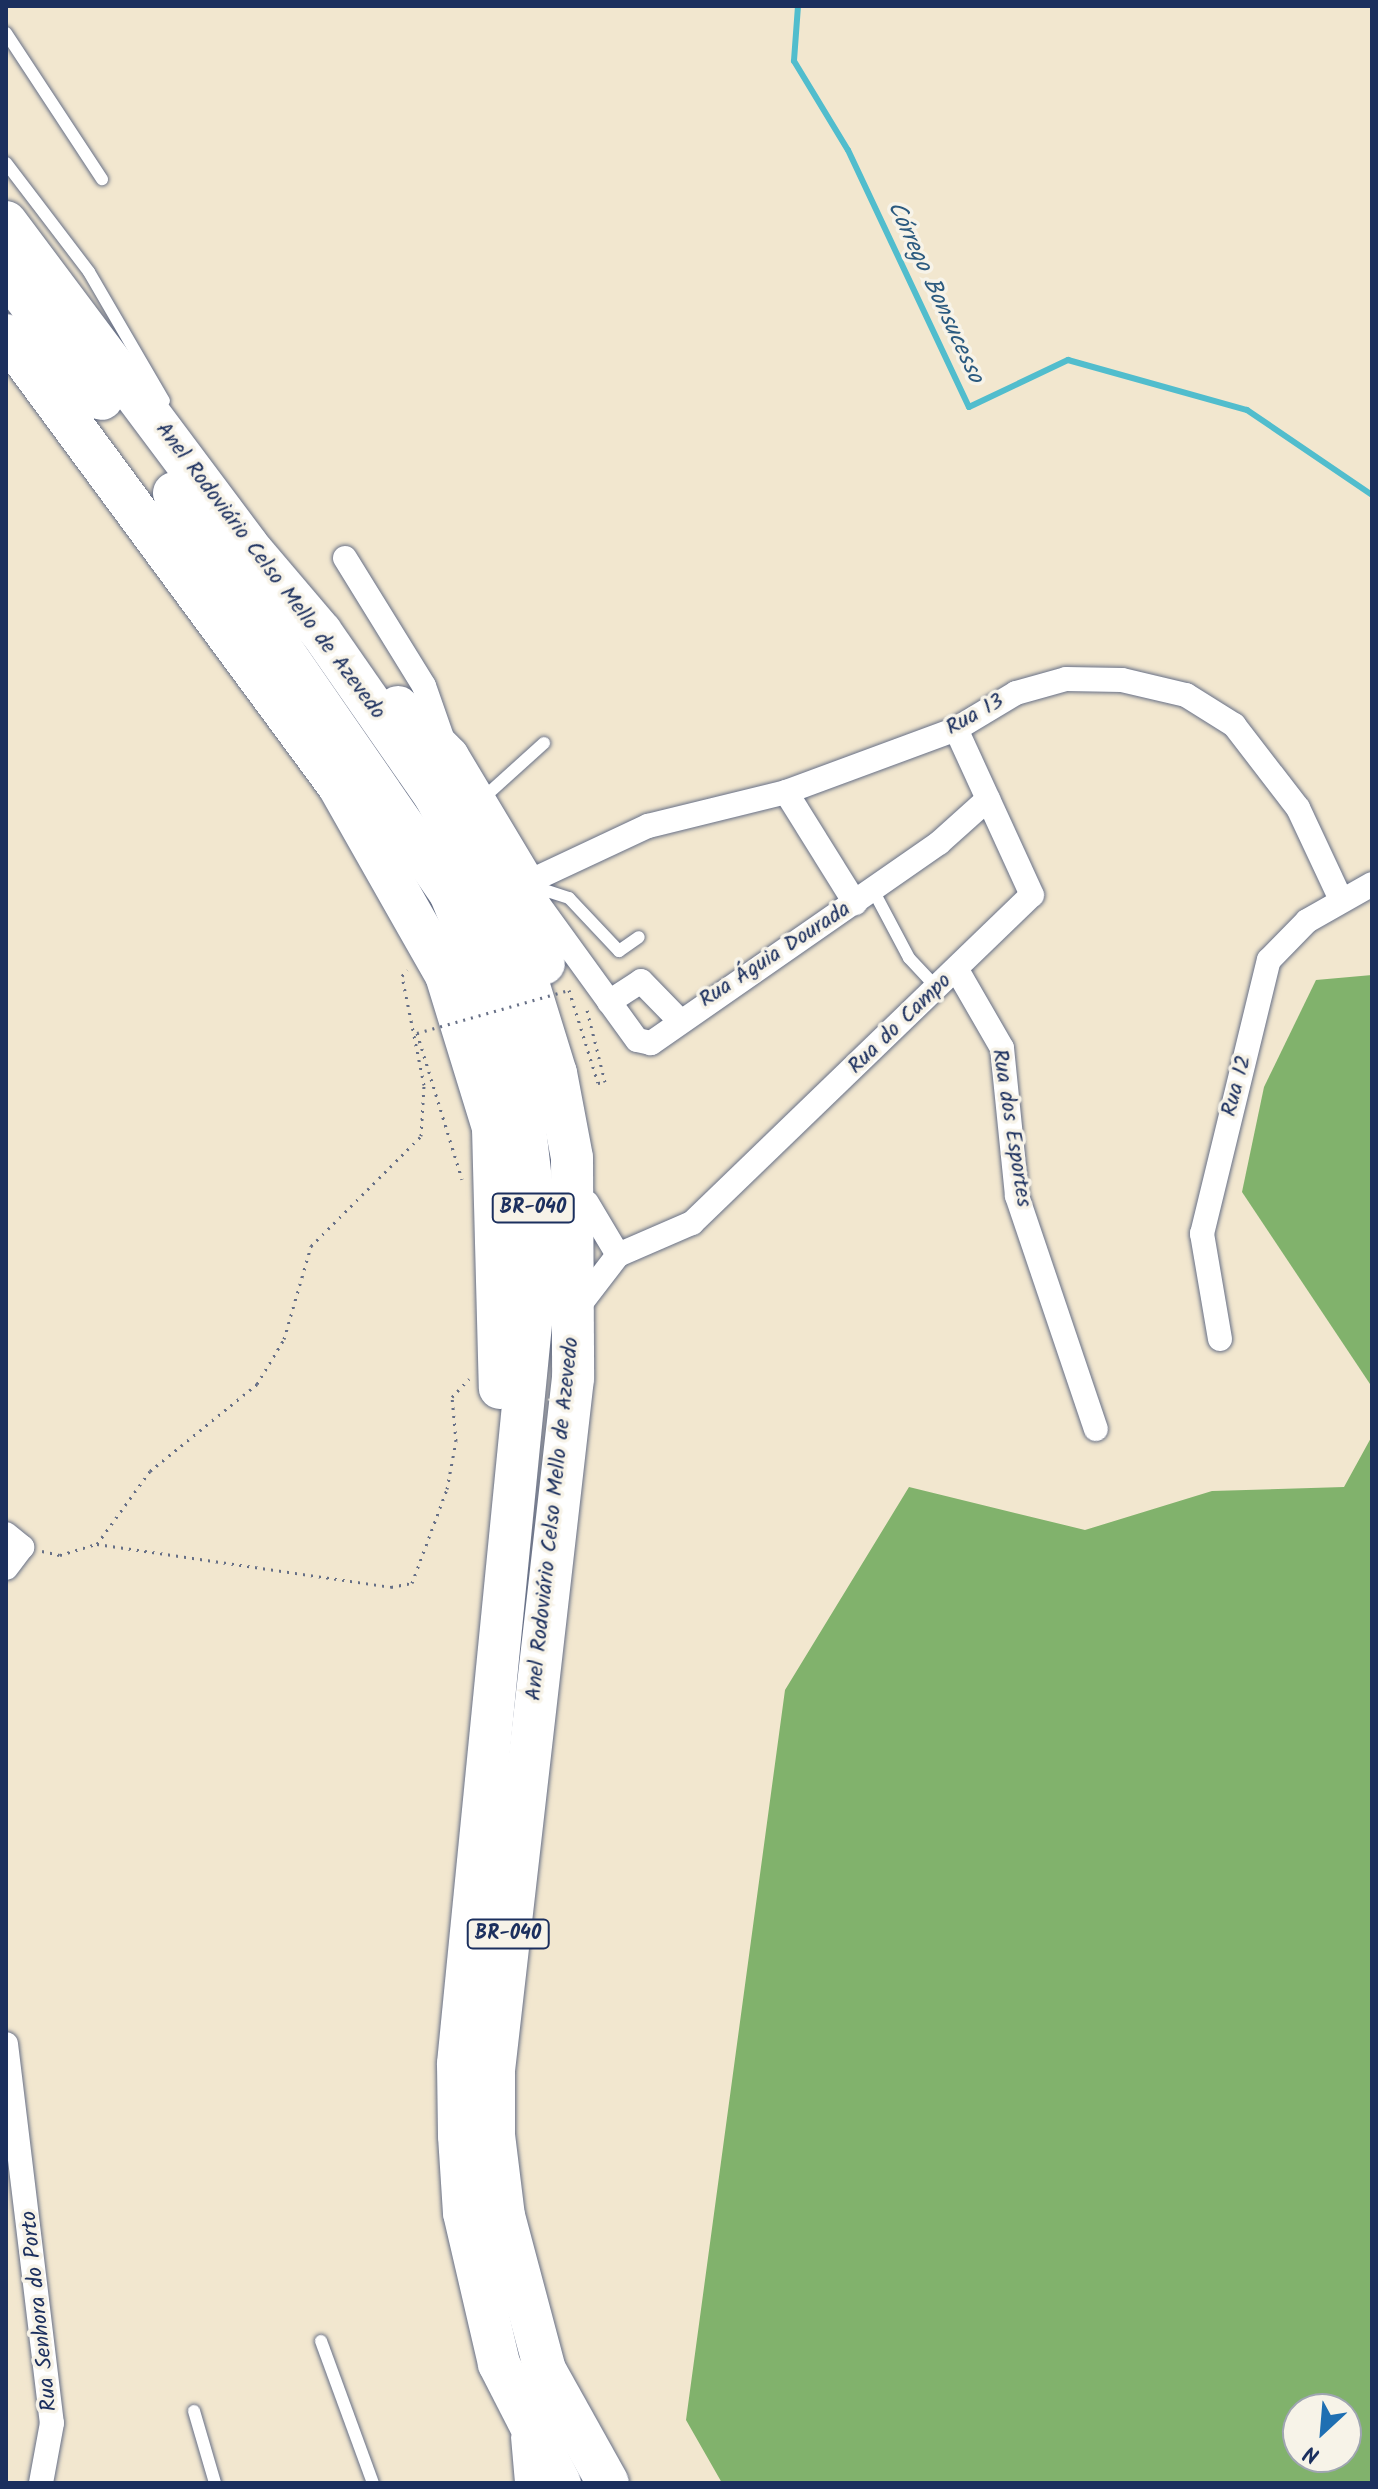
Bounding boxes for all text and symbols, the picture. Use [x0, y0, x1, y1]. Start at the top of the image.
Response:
water label: Córrego Bonsucesso [880, 196, 990, 388]
street label: Anel Rodoviário Celso Mello de Azevedo [150, 417, 390, 725]
street label: Rua 13 [941, 688, 1009, 742]
street label: Rua Águia Dourada [694, 896, 856, 1014]
street label: Rua do Campo [843, 968, 957, 1080]
street label: Rua dos Esportes [985, 1047, 1037, 1209]
street label: Rua 12 [1216, 1053, 1258, 1119]
road number: BR-040 [491, 1192, 575, 1224]
street label: Anel Rodoviário Celso Mello de Azevedo [521, 1336, 585, 1702]
road number: BR-040 [466, 1918, 550, 1950]
street label: Rua Senhora do Porto [16, 2209, 64, 2413]
north arrow [1282, 2393, 1362, 2473]
text: N [1298, 2434, 1326, 2472]

